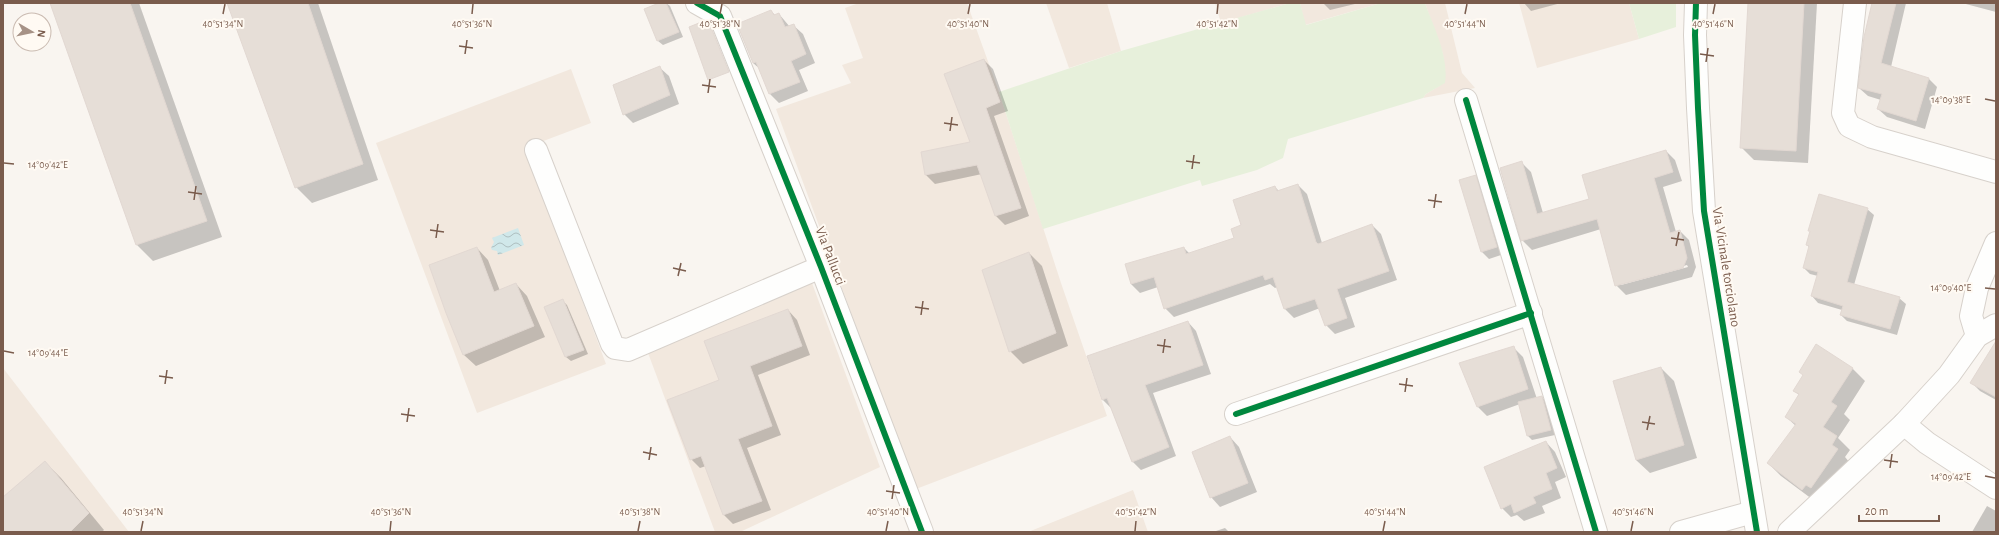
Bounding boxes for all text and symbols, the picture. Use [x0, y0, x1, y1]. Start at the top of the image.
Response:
north arrow [12, 12, 52, 52]
text: 40°51'34"N [203, 19, 243, 29]
text: 40°51'36"N [452, 19, 492, 29]
text: 40°51'38"N [700, 19, 740, 29]
text: 40°51'40"N [947, 19, 989, 29]
text: 40°51'42"N [1196, 19, 1238, 29]
text: 40°51'44"N [1444, 19, 1486, 29]
text: 40°51'46"N [1692, 19, 1734, 29]
text: N [35, 29, 47, 38]
text: 14°09'38"E [1931, 95, 1971, 105]
text: 14°09'42"E [28, 160, 68, 170]
street label: Via Vicinale torciolano [1710, 206, 1742, 328]
street label: Via Pallucci [812, 225, 848, 287]
text: 14°09'40"E [1931, 283, 1971, 293]
text: 14°09'44"E [28, 348, 68, 358]
text: 14°09'42"E [1931, 472, 1971, 482]
scale bar [1859, 497, 1939, 523]
text: 20 m [1865, 505, 1888, 517]
text: 40°51'34"N [123, 507, 163, 517]
text: 40°51'36"N [371, 507, 411, 517]
text: 40°51'38"N [620, 507, 660, 517]
text: 40°51'40"N [867, 507, 909, 517]
text: 40°51'42"N [1115, 507, 1157, 517]
text: 40°51'44"N [1364, 507, 1406, 517]
text: 40°51'46"N [1612, 507, 1654, 517]

